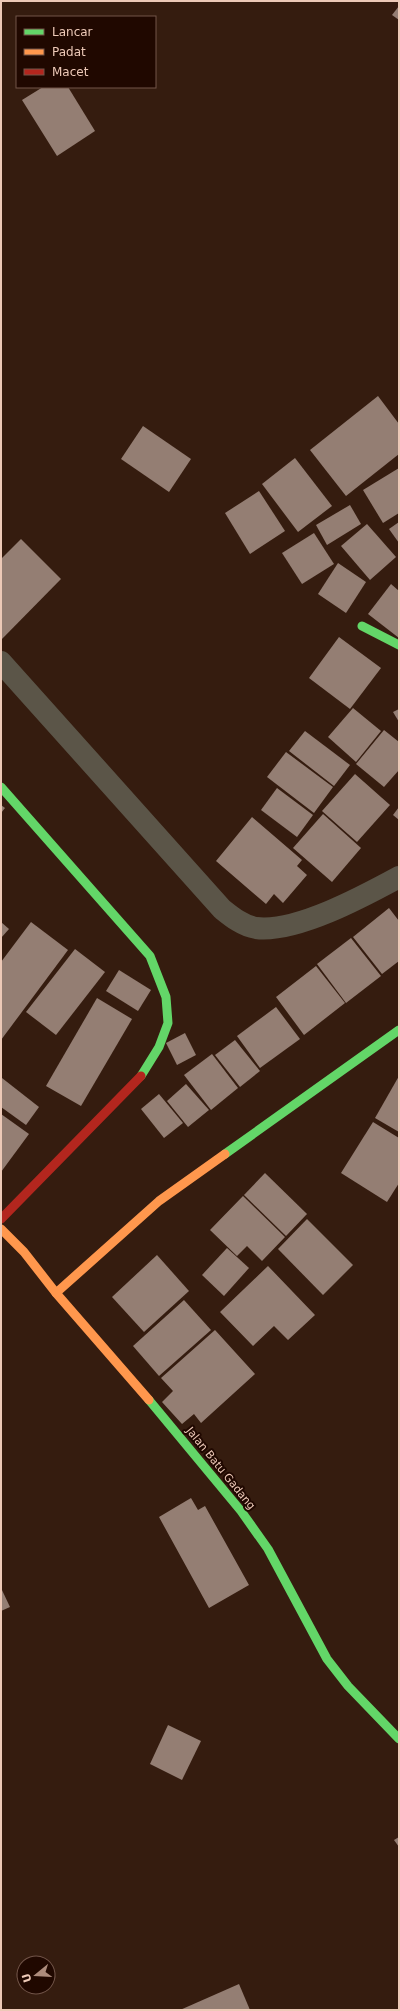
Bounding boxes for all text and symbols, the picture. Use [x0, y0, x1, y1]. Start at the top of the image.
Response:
legend [16, 16, 156, 88]
text: Lancar [52, 25, 93, 39]
text: Padat [52, 45, 86, 59]
text: Macet [52, 65, 89, 79]
street label: Jalan Batu Gadang [183, 1424, 258, 1512]
north arrow [16, 1955, 56, 1995]
text: U [19, 1972, 35, 1984]

